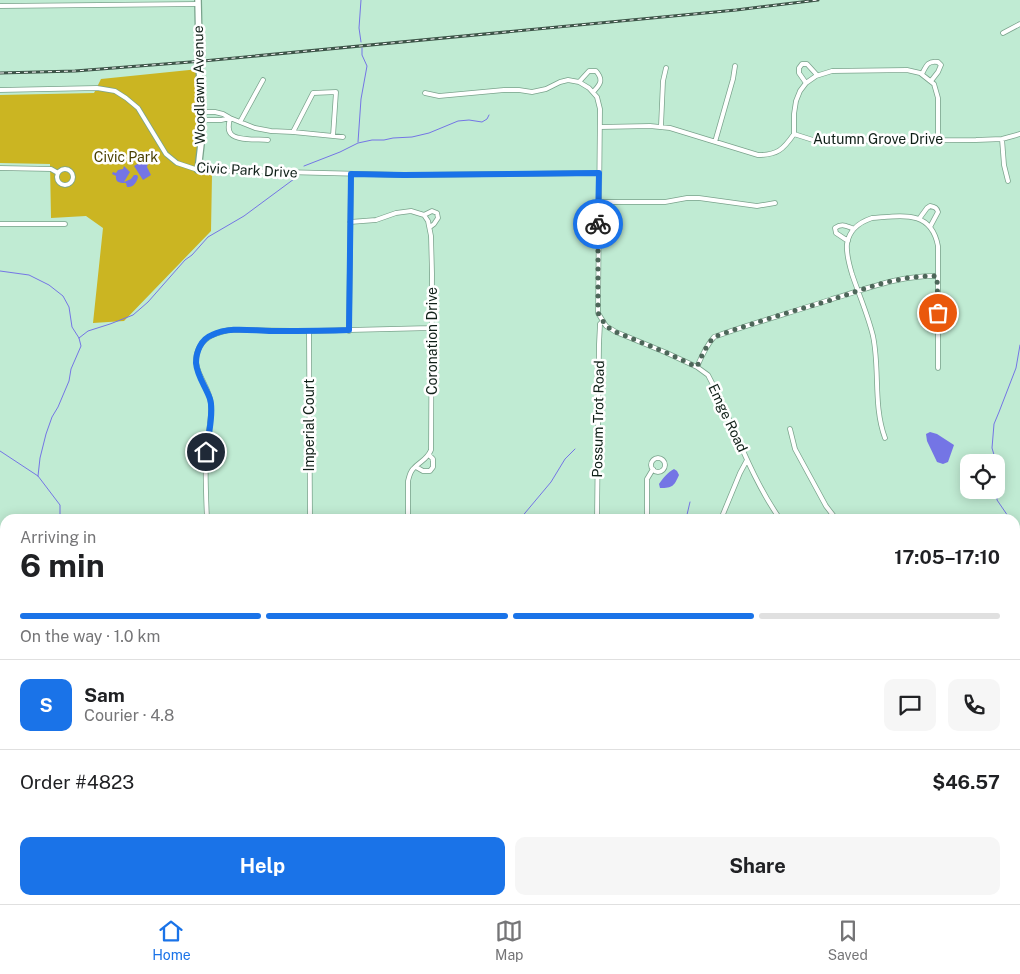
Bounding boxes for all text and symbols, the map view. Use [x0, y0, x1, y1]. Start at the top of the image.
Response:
street label: Woodlawn Avenue [190, 25, 208, 145]
street label: Autumn Grove Drive [813, 131, 943, 147]
park label: Civic Park [94, 149, 158, 165]
street label: Civic Park Drive [196, 159, 298, 181]
courier [573, 199, 623, 249]
icon: bike [584, 210, 612, 238]
street label: Coronation Drive [424, 287, 440, 395]
pin [917, 292, 959, 334]
icon: bag [924, 299, 952, 327]
street label: Possum Trot Road [589, 360, 607, 478]
street label: Imperial Court [301, 378, 317, 472]
street label: Emge Road [705, 381, 751, 455]
pin [185, 431, 227, 473]
icon: home [192, 438, 220, 466]
map controls [960, 454, 1005, 499]
button: locate [960, 454, 1005, 499]
text: Arriving in [20, 528, 96, 547]
text: 17:05–17:10 [894, 546, 1000, 568]
text: 6 min [20, 547, 105, 584]
text: On the way · 1.0 km [20, 627, 160, 646]
button: chat [884, 679, 936, 731]
button: phone [948, 679, 1000, 731]
text: Sam [84, 684, 125, 706]
text: S [39, 694, 53, 716]
text: Courier · 4.8 [84, 706, 174, 725]
text: Order #4823 [20, 771, 134, 793]
text: $46.57 [932, 771, 1000, 793]
button: Help [20, 837, 505, 895]
button: Share [515, 837, 1000, 895]
tab: Home [152, 917, 191, 963]
tab: Map [495, 917, 523, 963]
tab: Saved [828, 917, 868, 963]

